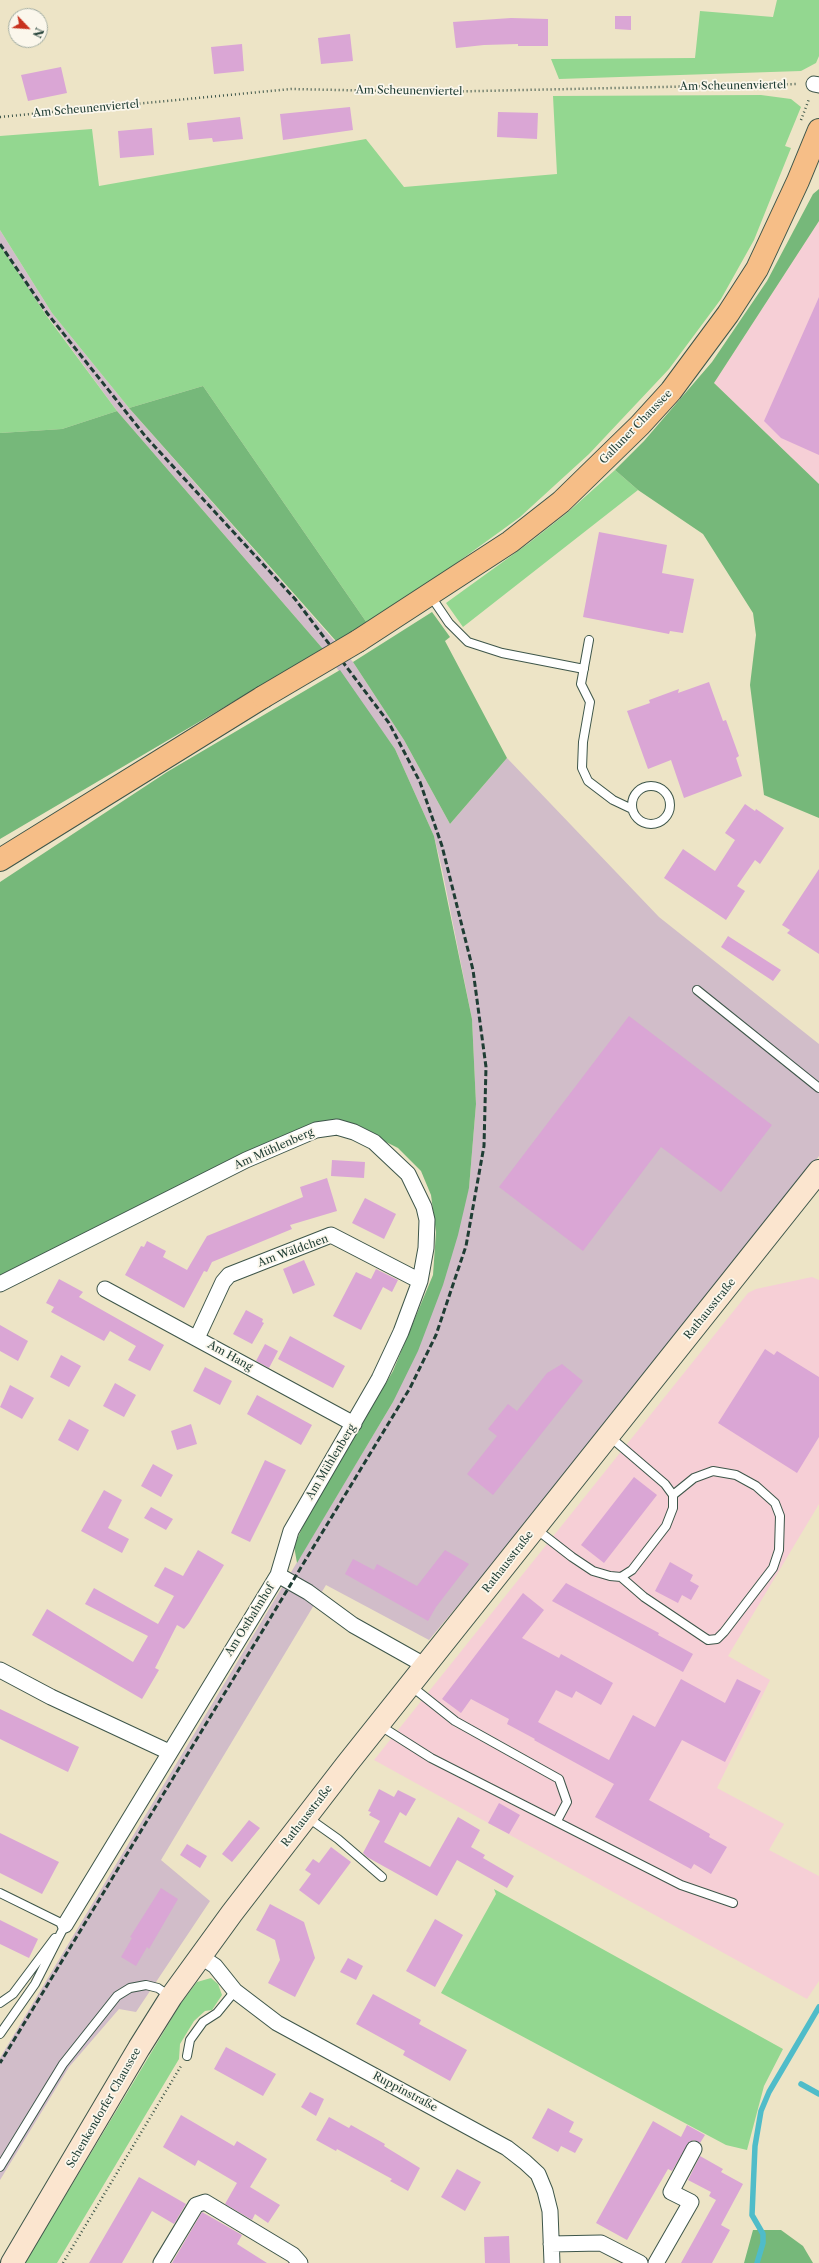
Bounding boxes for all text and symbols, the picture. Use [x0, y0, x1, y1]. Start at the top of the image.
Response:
north arrow [8, 8, 48, 48]
text: N [30, 25, 46, 40]
street label: Am Scheunenviertel [680, 78, 786, 94]
street label: Am Scheunenviertel [356, 83, 462, 99]
street label: Am Scheunenviertel [32, 98, 140, 120]
street label: Galluner Chaussee [597, 387, 675, 467]
street label: Am Mühlenberg [232, 1126, 316, 1172]
street label: Am Wäldchen [256, 1232, 330, 1270]
street label: Rathausstraße [681, 1276, 739, 1342]
street label: Am Hang [205, 1338, 255, 1374]
street label: Am Mühlenberg [303, 1422, 359, 1502]
street label: Rathausstraße [480, 1528, 536, 1596]
street label: Am Ostbahnhof [222, 1581, 278, 1659]
street label: Rathausstraße [279, 1782, 335, 1850]
street label: Schenkendorfer Chaussee [64, 2046, 144, 2170]
street label: Ruppinstraße [370, 2069, 440, 2115]

